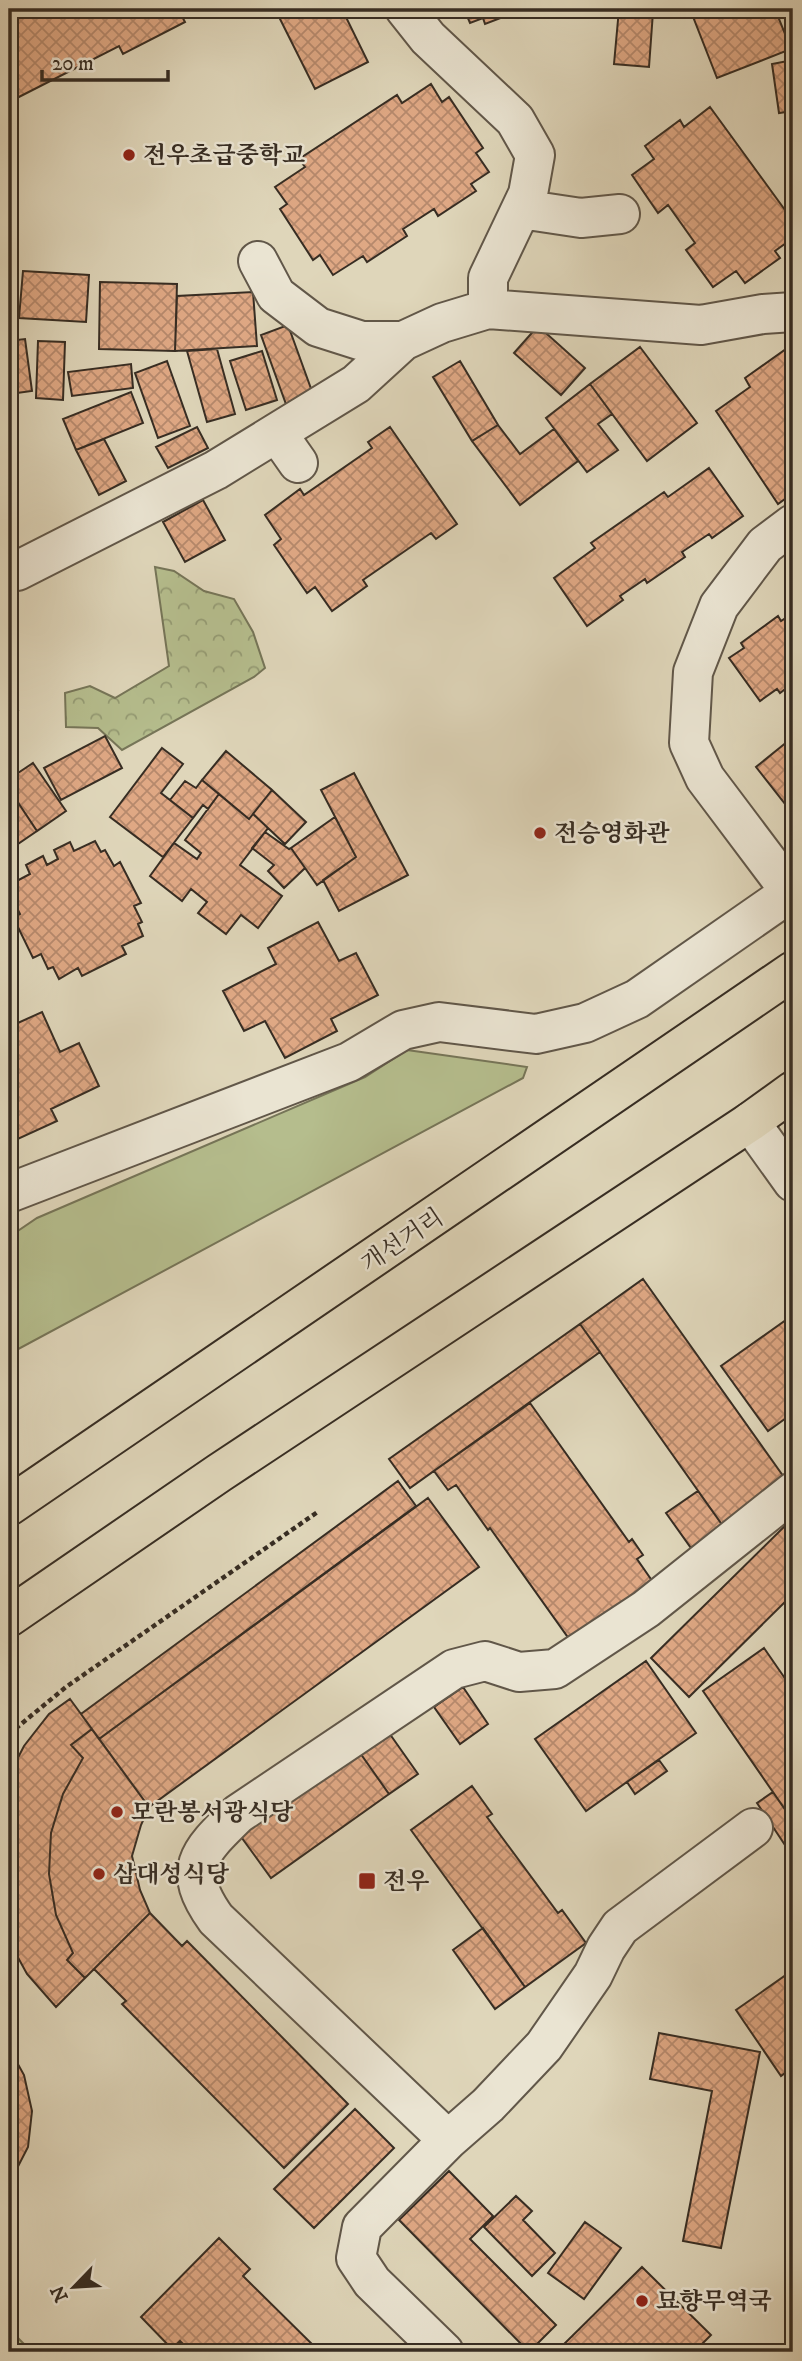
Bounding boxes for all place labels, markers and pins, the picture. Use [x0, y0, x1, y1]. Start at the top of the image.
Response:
place label: 전우초급중학교 [143, 141, 305, 171]
marker: 전우초급중학교 [121, 147, 137, 163]
place label: 전승영화관 [554, 819, 670, 849]
marker: 전승영화관 [532, 825, 548, 841]
place label: 모란봉서광식당 [131, 1798, 294, 1828]
marker: 모란봉서광식당 [109, 1804, 125, 1820]
place label: 삼대성식당 [113, 1860, 230, 1890]
marker: 삼대성식당 [91, 1866, 107, 1882]
place label: 전우 [383, 1867, 429, 1897]
marker: 전우 [357, 1871, 377, 1891]
place label: 묘향무역국 [656, 2287, 772, 2317]
marker: 묘향무역국 [634, 2293, 650, 2309]

